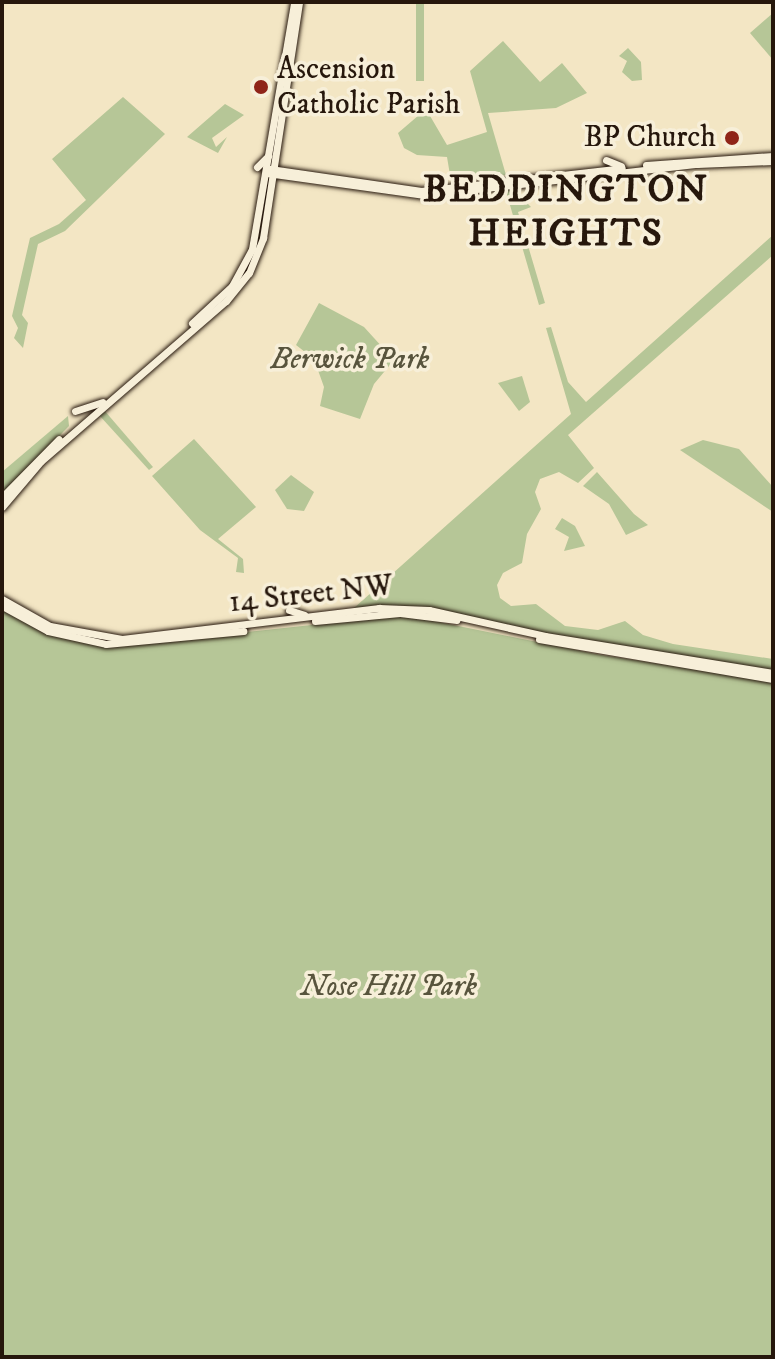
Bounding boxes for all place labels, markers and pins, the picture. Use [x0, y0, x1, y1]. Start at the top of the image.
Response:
place label: Ascension Catholic Parish [277, 52, 460, 122]
marker: Ascension Catholic Parish [252, 78, 270, 96]
place label: BP Church [584, 120, 716, 156]
marker: BP Church [723, 129, 741, 147]

